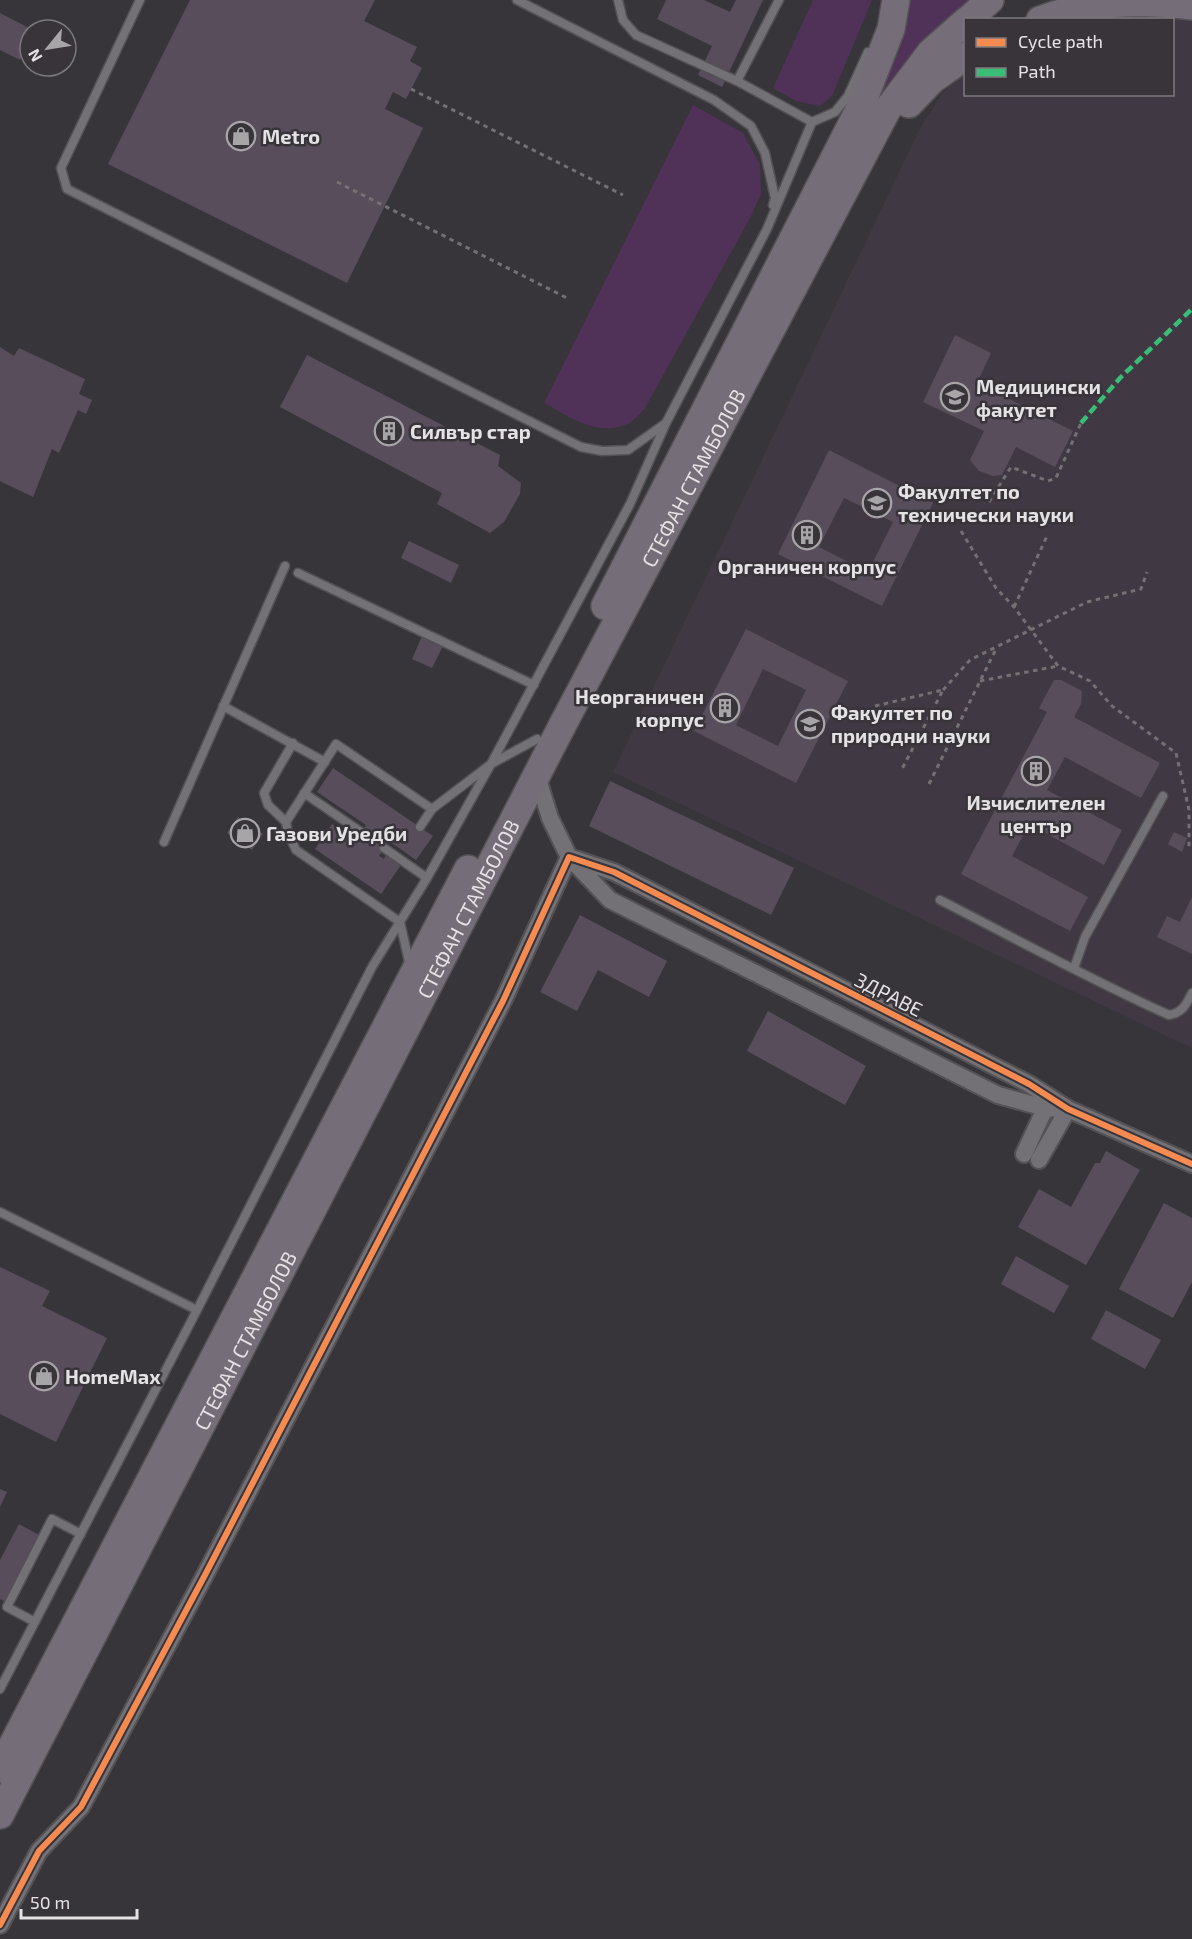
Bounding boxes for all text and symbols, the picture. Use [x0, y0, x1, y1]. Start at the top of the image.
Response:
north arrow [18, 18, 78, 78]
legend [964, 18, 1174, 96]
text: Cycle path [1018, 30, 1103, 52]
text: N [23, 46, 46, 66]
text: Path [1018, 60, 1056, 82]
shop icon: Metro [225, 120, 257, 152]
place label: Metro [262, 124, 320, 148]
place label: Медицински факутет [976, 374, 1101, 421]
school or university icon: Медицински факутет [939, 381, 971, 413]
street label: СТЕФАН СТАМБОЛОВ [636, 385, 750, 571]
building icon: Силвър стар [373, 415, 405, 447]
place label: Силвър стар [410, 419, 531, 443]
place label: Факултет по технически науки [898, 479, 1074, 526]
school or university icon: Факултет по технически науки [861, 487, 893, 519]
building icon: Органичен корпус [791, 519, 823, 551]
place label: Органичен корпус [718, 554, 896, 578]
place label: Неорганичен корпус [575, 684, 704, 731]
building icon: Неорганичен корпус [709, 692, 741, 724]
place label: Факултет по природни науки [831, 700, 990, 747]
school or university icon: Факултет по природни науки [794, 708, 826, 740]
building icon: Изчислителен център [1020, 755, 1052, 787]
place label: Изчислителен център [966, 790, 1106, 837]
street label: СТЕФАН СТАМБОЛОВ [412, 815, 524, 1002]
shop icon: Газови Уредби [229, 817, 261, 849]
place label: Газови Уредби [266, 821, 407, 845]
street label: ЗДРАВЕ [851, 967, 927, 1021]
street label: СТЕФАН СТАМБОЛОВ [189, 1247, 301, 1434]
shop icon: HomeMax [28, 1360, 60, 1392]
place label: HomeMax [65, 1364, 161, 1388]
scale bar [21, 1882, 136, 1920]
text: 50 m [30, 1891, 70, 1913]

